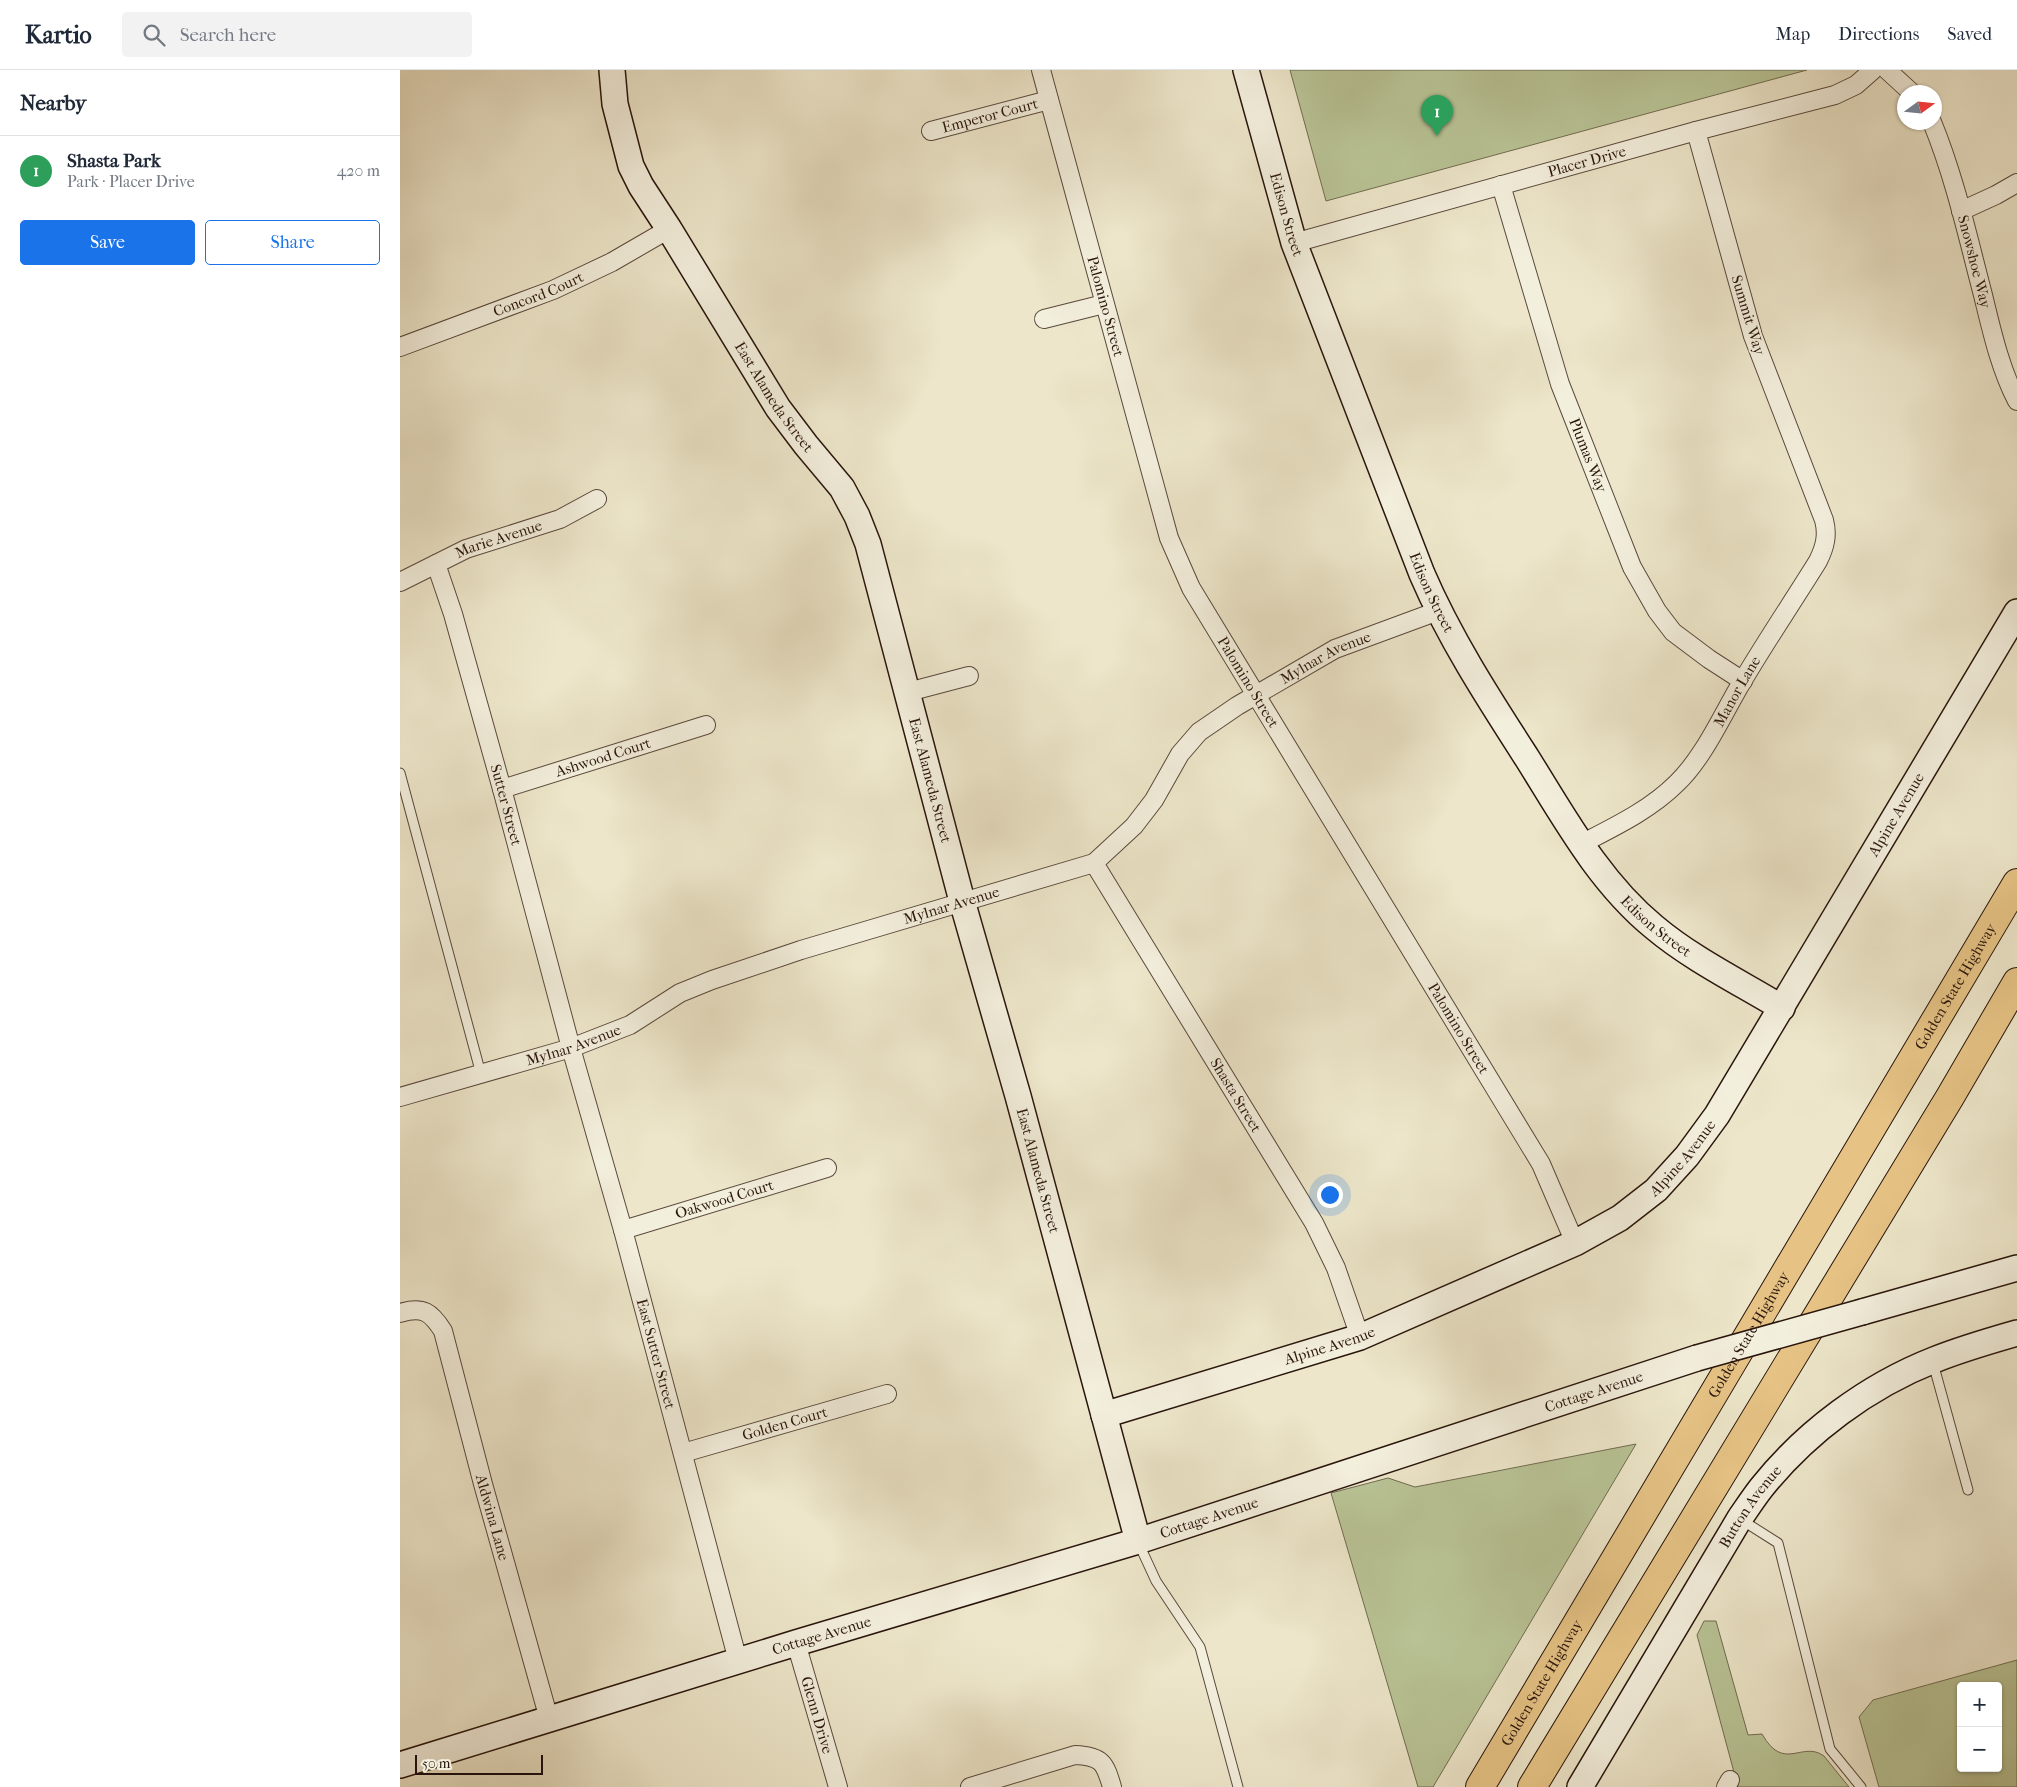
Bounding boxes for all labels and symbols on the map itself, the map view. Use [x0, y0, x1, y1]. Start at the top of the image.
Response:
north arrow [1897, 85, 1942, 130]
street label: Emperor Court [940, 94, 1041, 137]
pin: 1 [1421, 95, 1453, 136]
street label: Placer Drive [1546, 142, 1629, 181]
street label: Edison Street [1266, 171, 1308, 260]
street label: Snowshoe Way [1954, 213, 1995, 311]
street label: Palomino Street [1083, 254, 1128, 359]
street label: Concord Court [491, 268, 587, 321]
street label: Summit Way [1727, 273, 1769, 358]
street label: East Alameda Street [731, 339, 818, 456]
street label: Plumas Way [1565, 415, 1611, 496]
street label: Marie Avenue [452, 516, 545, 562]
street label: Edison Street [1405, 550, 1458, 636]
street label: Mylnar Avenue [1277, 627, 1374, 688]
street label: Palomino Street [1214, 633, 1283, 732]
street label: Manor Lane [1710, 652, 1765, 730]
street label: East Alameda Street [905, 716, 955, 845]
street label: Ashwood Court [552, 734, 654, 781]
street label: Sutter Street [487, 762, 526, 848]
street label: Alpine Avenue [1864, 769, 1928, 860]
street label: Mylnar Avenue [901, 882, 1002, 928]
street label: Edison Street [1617, 892, 1695, 961]
street label: Golden State Highway [1911, 919, 2000, 1053]
street label: Palomino Street [1424, 979, 1493, 1078]
street label: Mylnar Avenue [524, 1020, 624, 1069]
street label: Shasta Street [1206, 1055, 1266, 1136]
street label: East Alameda Street [1013, 1106, 1064, 1236]
street label: Alpine Avenue [1645, 1116, 1720, 1201]
street label: Oakwood Court [673, 1176, 776, 1223]
your location [1317, 1182, 1343, 1208]
street label: Golden State Highway [1704, 1267, 1794, 1401]
street label: East Sutter Street [633, 1297, 680, 1412]
street label: Alpine Avenue [1281, 1322, 1378, 1369]
street label: Cottage Avenue [1542, 1367, 1646, 1416]
street label: Golden Court [740, 1403, 830, 1444]
street label: Button Avenue [1715, 1461, 1786, 1551]
street label: Aldwina Lane [472, 1472, 513, 1563]
street label: Cottage Avenue [1158, 1493, 1261, 1542]
street label: Cottage Avenue [770, 1612, 874, 1659]
street label: Golden State Highway [1497, 1616, 1587, 1749]
street label: Glenn Drive [797, 1674, 837, 1756]
scale bar [415, 1752, 542, 1775]

